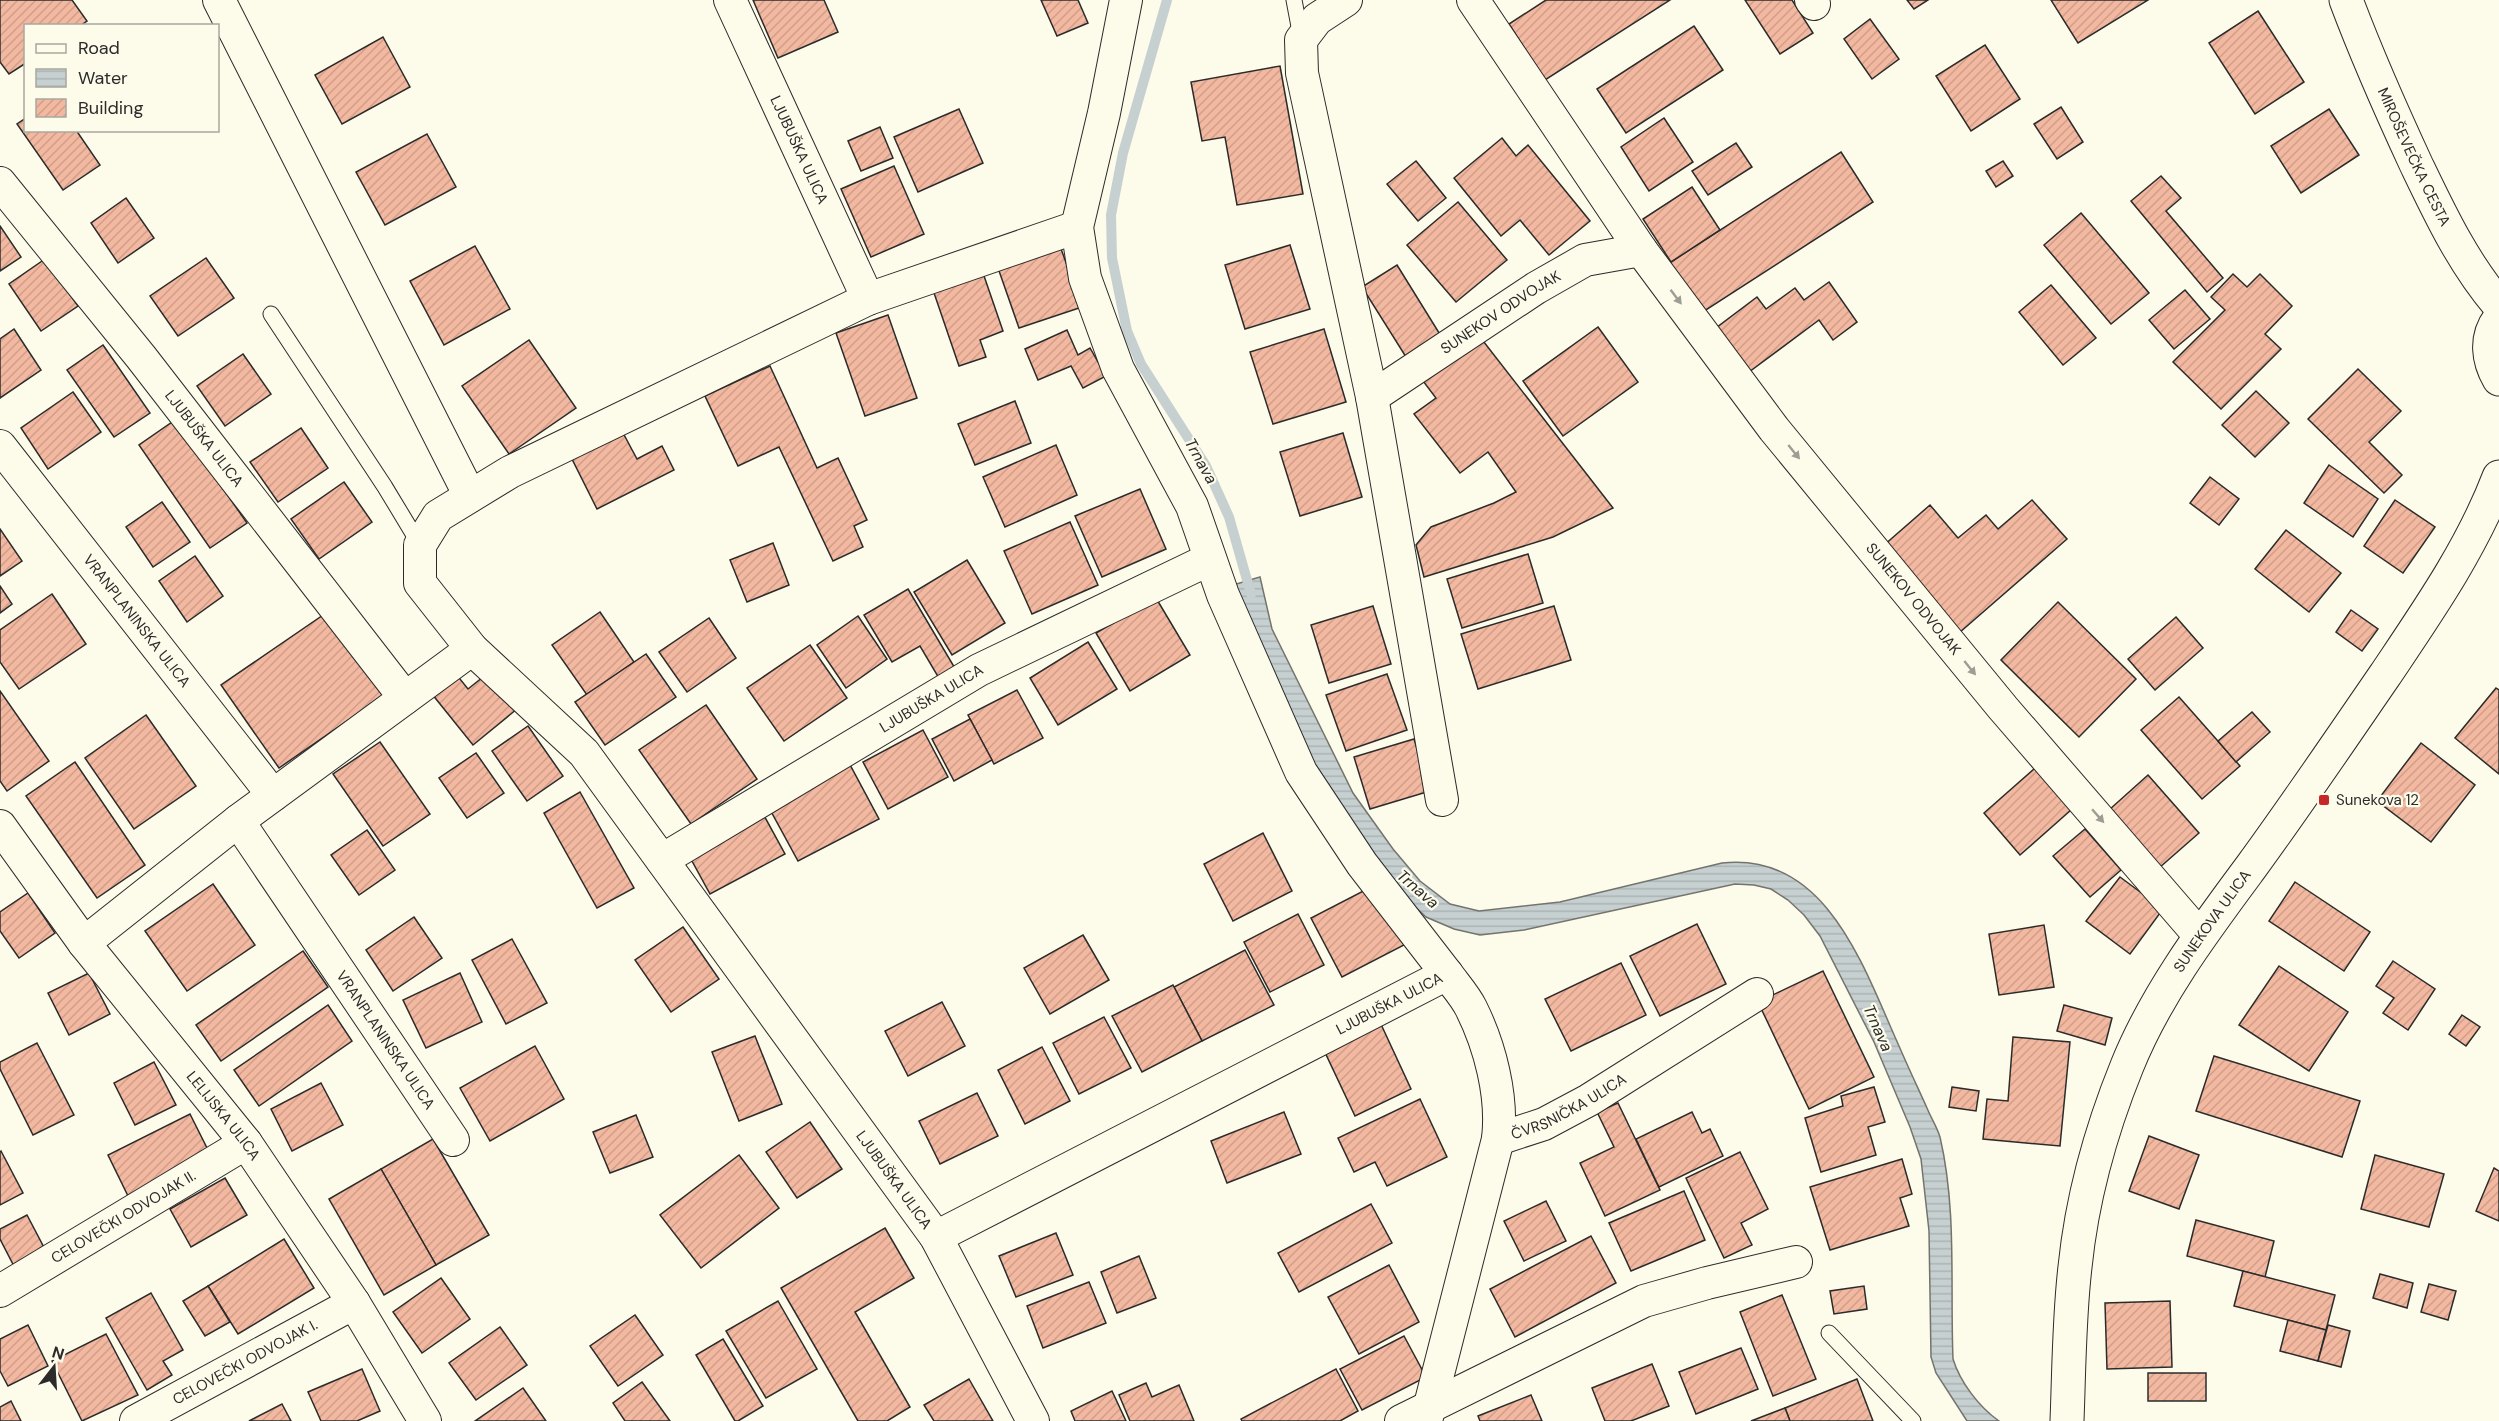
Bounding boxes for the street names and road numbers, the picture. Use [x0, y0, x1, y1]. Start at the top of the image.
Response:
street label: MIROŠEVEČKA CESTA [2373, 85, 2455, 230]
street label: LJUBUŠKA ULICA [765, 92, 833, 207]
street label: SUNEKOV ODVOJAK [1437, 266, 1564, 359]
street label: LJUBUŠKA ULICA [160, 386, 248, 491]
street label: SUNEKOV ODVOJAK [1861, 539, 1966, 659]
street label: VRANPLANINSKA ULICA [79, 550, 195, 691]
street label: LJUBUŠKA ULICA [876, 660, 987, 737]
street label: SUNEKOVA ULICA [2169, 866, 2255, 976]
street label: VRANPLANINSKA ULICA [332, 967, 439, 1113]
street label: LJUBUŠKA ULICA [1333, 968, 1446, 1039]
street label: LELIJSKA ULICA [182, 1067, 265, 1164]
street label: ČVRSNIČKA ULICA [1508, 1069, 1630, 1144]
street label: LJUBUŠKA ULICA [851, 1127, 937, 1233]
street label: CELOVEČKI ODVOJAK II. [47, 1165, 200, 1268]
street label: CELOVEČKI ODVOJAK I. [169, 1315, 321, 1409]

